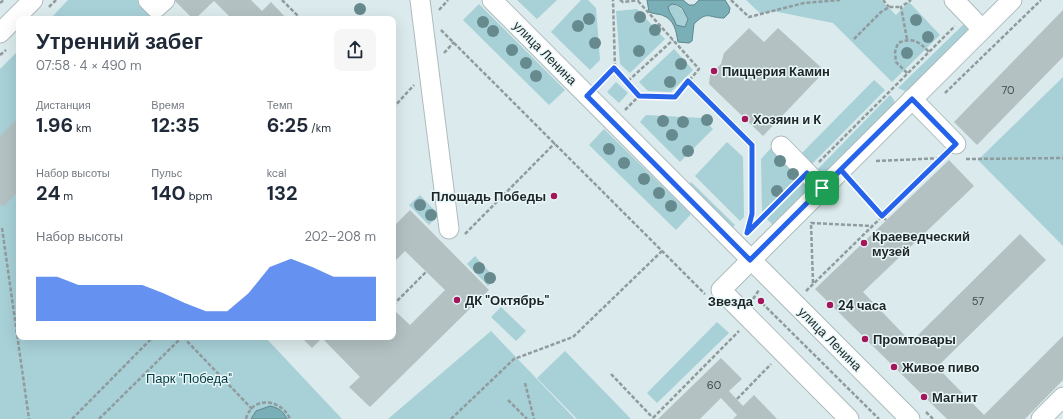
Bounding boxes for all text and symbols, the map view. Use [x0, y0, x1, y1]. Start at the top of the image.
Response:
street label: улица Ленина [509, 17, 581, 89]
text: Утренний забег [36, 27, 203, 56]
button: share [334, 29, 376, 71]
text: 07:58 · 4 × 490 m [36, 57, 142, 74]
place label: Пиццерия Камин [722, 63, 830, 80]
marker: Пиццерия Камин [709, 66, 719, 76]
house number: 70 [1001, 83, 1015, 97]
text: Дистанция [36, 98, 91, 112]
text: Время [151, 98, 184, 112]
text: Темп [267, 98, 292, 112]
place label: Хозяин и К [753, 111, 821, 128]
text: 1.96 [36, 112, 73, 138]
text: 12:35 [151, 112, 200, 138]
text: 6:25 [267, 112, 308, 138]
marker: Хозяин и К [740, 114, 750, 124]
text: km [73, 121, 91, 135]
text: /km [308, 121, 331, 135]
text: Набор высоты [36, 166, 110, 180]
text: Пульс [151, 166, 182, 180]
text: kcal [267, 166, 287, 180]
pin [805, 171, 839, 205]
icon: arrive [811, 177, 833, 199]
text: 24 [36, 180, 60, 206]
text: 140 [151, 180, 186, 206]
text: 132 [267, 180, 298, 206]
place label: Площадь Победы [431, 188, 546, 205]
text: m [60, 189, 73, 203]
text: bpm [186, 189, 212, 203]
marker: Площадь Победы [549, 191, 559, 201]
text: Набор высоты [36, 228, 123, 245]
text: 202–208 m [304, 228, 376, 245]
place label: Краеведческий музей [872, 228, 970, 260]
marker: Краеведческий музей [859, 238, 869, 248]
place label: ДК "Октябрь" [465, 292, 550, 309]
place label: Звезда [708, 293, 754, 310]
house number: 57 [972, 294, 984, 308]
marker: ДК "Октябрь" [452, 295, 462, 305]
marker: Звезда [756, 296, 766, 306]
place label: 24 часа [838, 297, 887, 314]
marker: 24 часа [825, 300, 835, 310]
street label: улица Ленина [794, 303, 866, 375]
place label: Промтовары [873, 331, 956, 348]
marker: Промтовары [860, 334, 870, 344]
place label: Живое пиво [901, 359, 979, 376]
marker: Живое пиво [889, 362, 899, 372]
park label: Парк "Победа" [146, 370, 232, 387]
house number: 60 [707, 378, 721, 392]
place label: Магнит [932, 389, 978, 406]
marker: Магнит [919, 392, 929, 402]

